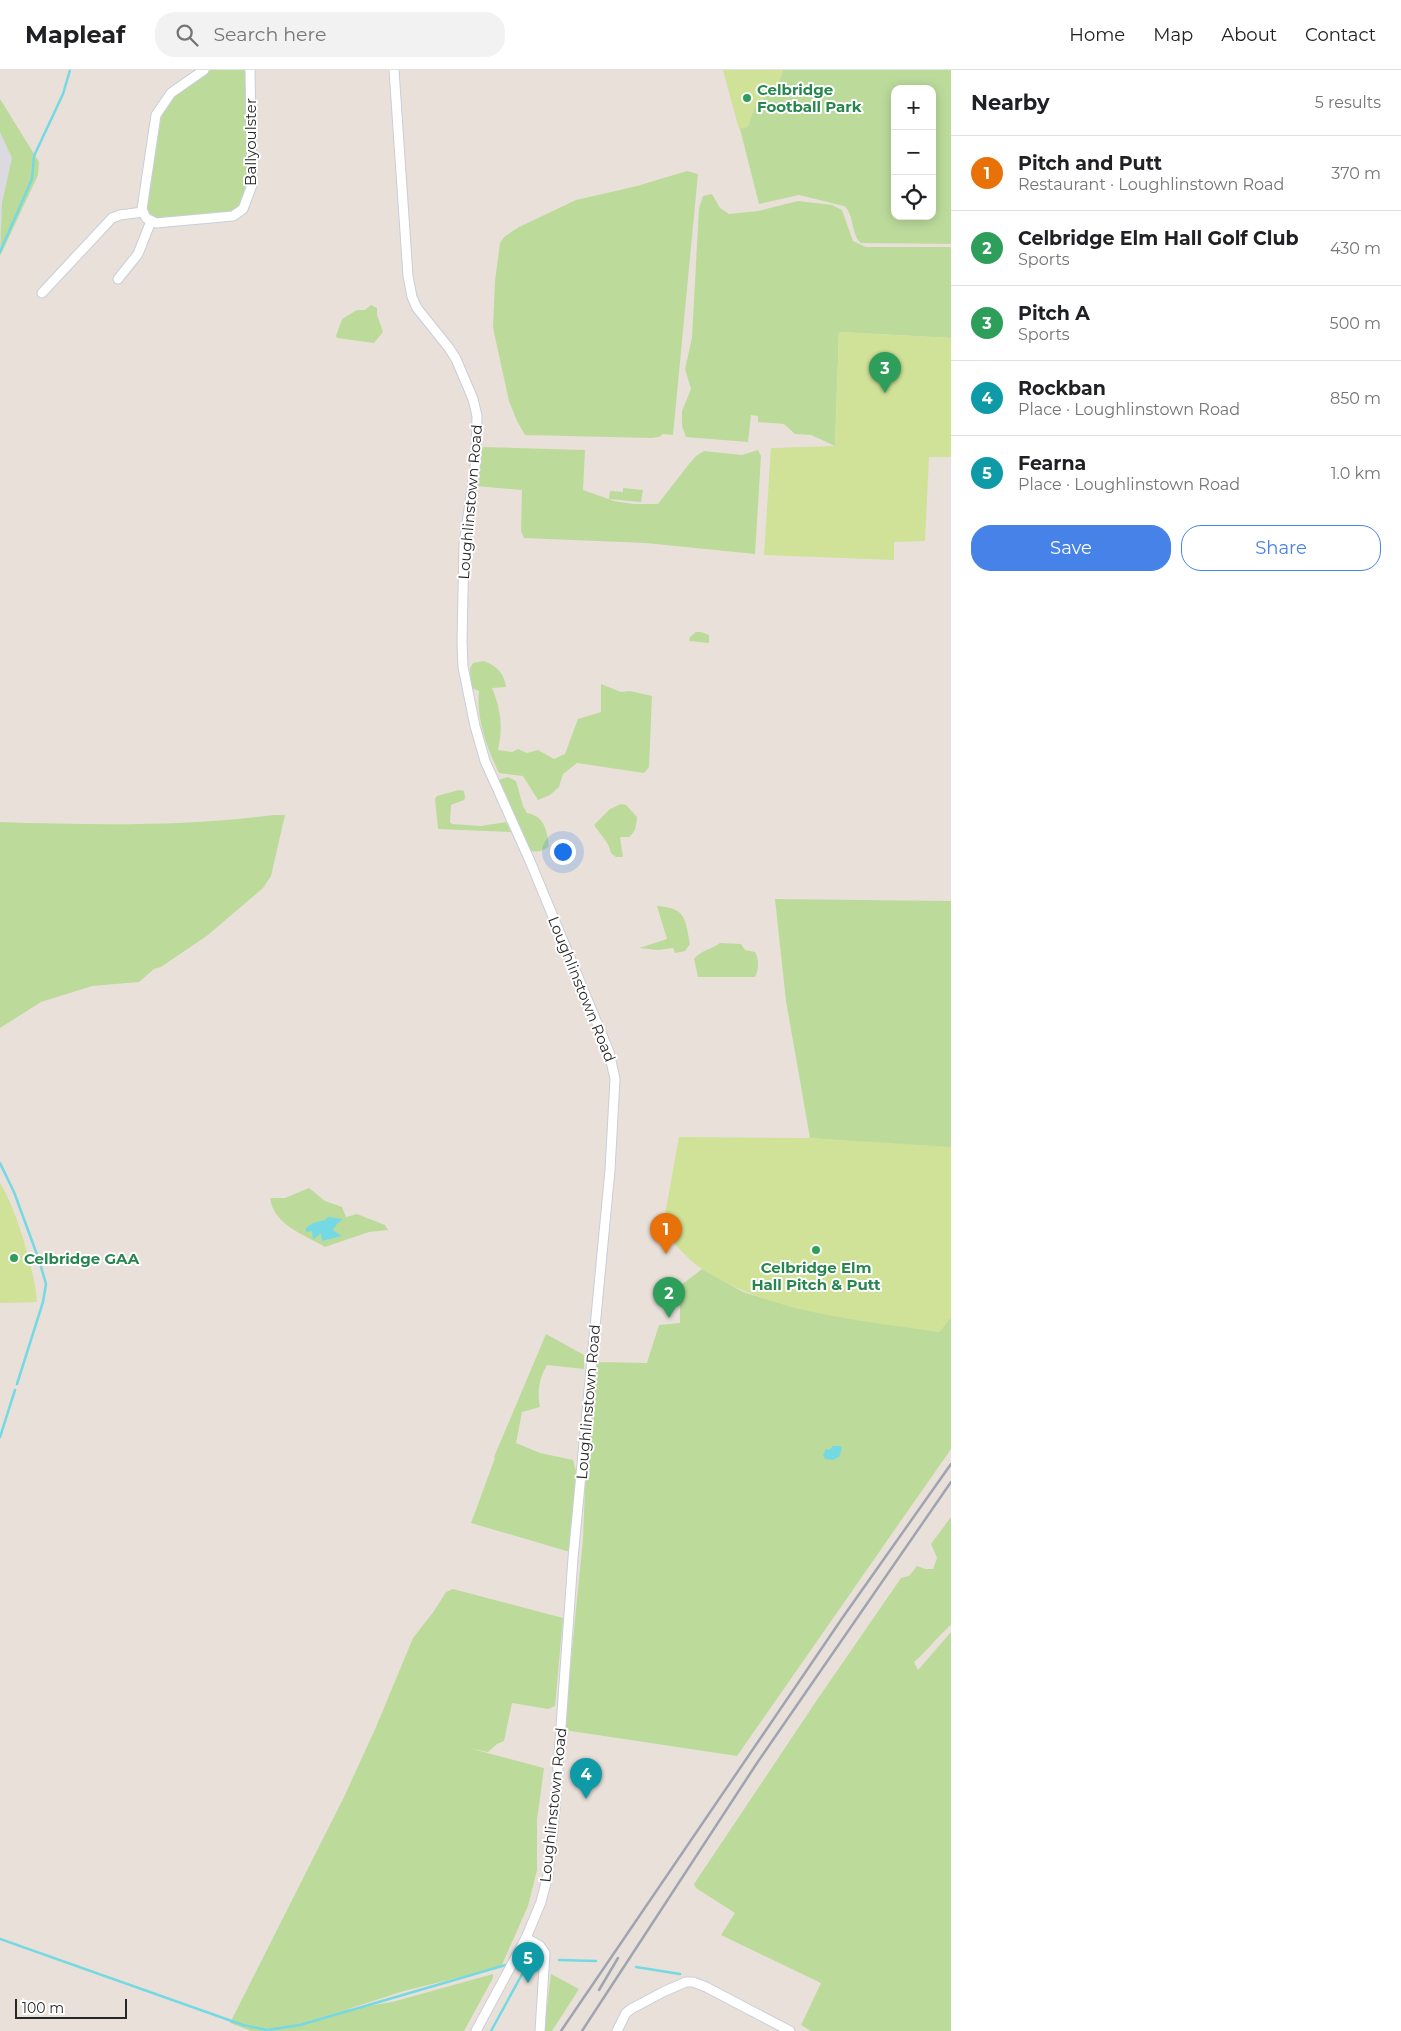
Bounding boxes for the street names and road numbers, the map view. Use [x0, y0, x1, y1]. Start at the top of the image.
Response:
street label: Ballyoulster [241, 98, 260, 186]
street label: Loughlinstown Road [454, 424, 486, 580]
street label: Loughlinstown Road [544, 913, 620, 1065]
street label: Loughlinstown Road [572, 1324, 604, 1480]
street label: Loughlinstown Road [535, 1727, 571, 1883]

